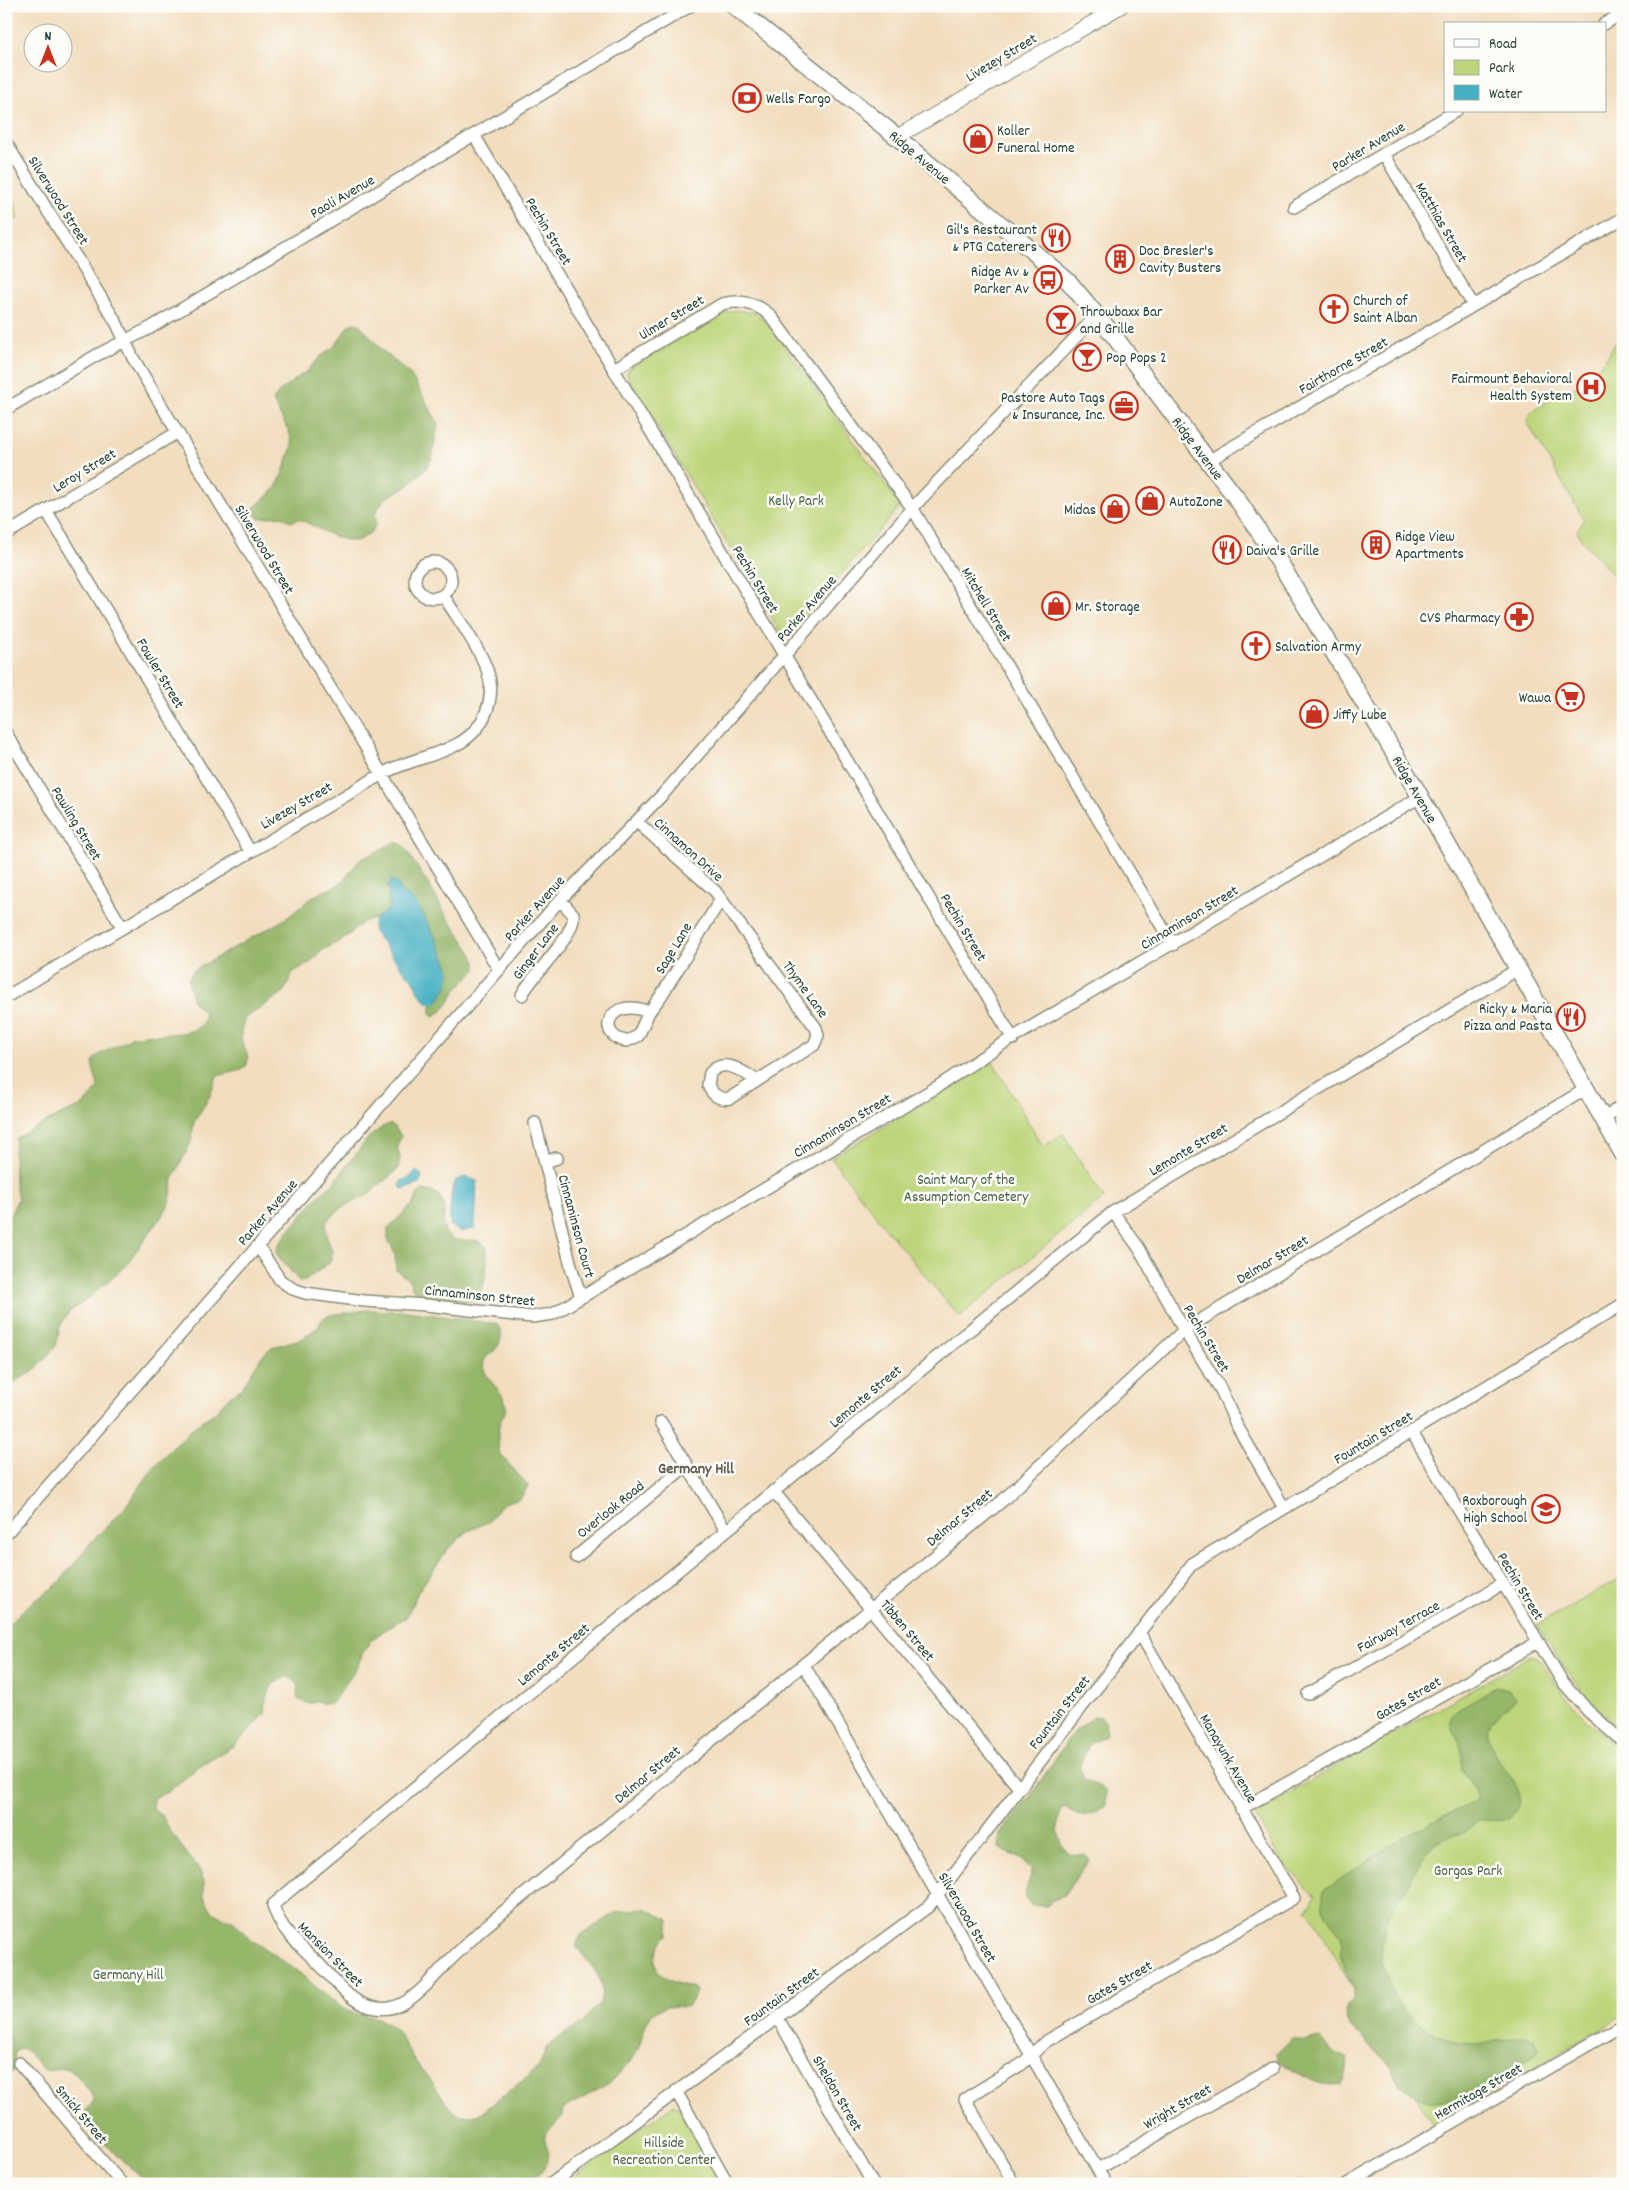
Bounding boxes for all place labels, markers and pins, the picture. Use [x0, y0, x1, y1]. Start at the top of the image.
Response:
bank icon: Wells Fargo [732, 83, 762, 113]
place label: Wells Fargo [766, 89, 831, 111]
place label: Koller Funeral Home [997, 121, 1075, 160]
shop icon: Koller Funeral Home [963, 124, 993, 154]
place label: Gil's Restaurant & PTG Caterers [946, 220, 1037, 259]
restaurant icon: Gil's Restaurant & PTG Caterers [1041, 223, 1071, 253]
place label: Doc Bresler's Cavity Busters [1139, 241, 1221, 280]
building icon: Doc Bresler's Cavity Busters [1105, 244, 1135, 274]
place label: Ridge Av & Parker Av [971, 262, 1030, 301]
bus stop icon: Ridge Av & Parker Av [1033, 265, 1063, 295]
place label: Church of Saint Alban [1353, 291, 1418, 330]
church icon: Church of Saint Alban [1319, 294, 1349, 324]
place label: Throwbaxx Bar and Grille [1080, 302, 1163, 341]
bar icon: Throwbaxx Bar and Grille [1046, 305, 1076, 335]
bar icon: Pop Pops 2 [1072, 342, 1102, 372]
place label: Pop Pops 2 [1106, 348, 1167, 370]
place label: Fairmount Behavioral Health System [1451, 369, 1572, 408]
hospital icon: Fairmount Behavioral Health System [1576, 372, 1606, 402]
place label: Pastore Auto Tags & Insurance, Inc. [1001, 388, 1105, 427]
office icon: Pastore Auto Tags & Insurance, Inc. [1109, 391, 1139, 421]
shop icon: AutoZone [1135, 486, 1165, 516]
place label: AutoZone [1169, 492, 1223, 514]
shop icon: Midas [1100, 494, 1130, 524]
place label: Midas [1064, 500, 1096, 522]
place label: Ridge View Apartments [1395, 527, 1464, 566]
building icon: Ridge View Apartments [1361, 530, 1391, 560]
restaurant icon: Daiva's Grille [1212, 535, 1242, 565]
place label: Daiva's Grille [1246, 541, 1320, 563]
shop icon: Mr. Storage [1041, 591, 1071, 621]
place label: Mr. Storage [1075, 597, 1140, 619]
pharmacy icon: CVS Pharmacy [1504, 602, 1534, 632]
place label: CVS Pharmacy [1420, 608, 1501, 630]
church icon: Salvation Army [1241, 631, 1271, 661]
place label: Salvation Army [1275, 637, 1362, 659]
supermarket icon: Wawa [1555, 682, 1585, 712]
place label: Wawa [1519, 688, 1552, 710]
shop icon: Jiffy Lube [1299, 699, 1329, 729]
place label: Jiffy Lube [1333, 705, 1387, 727]
place label: Ricky & Maria Pizza and Pasta [1463, 999, 1553, 1038]
restaurant icon: Ricky & Maria Pizza and Pasta [1556, 1002, 1586, 1032]
place label: Roxborough High School [1462, 1491, 1527, 1530]
school or university icon: Roxborough High School [1531, 1494, 1561, 1524]

